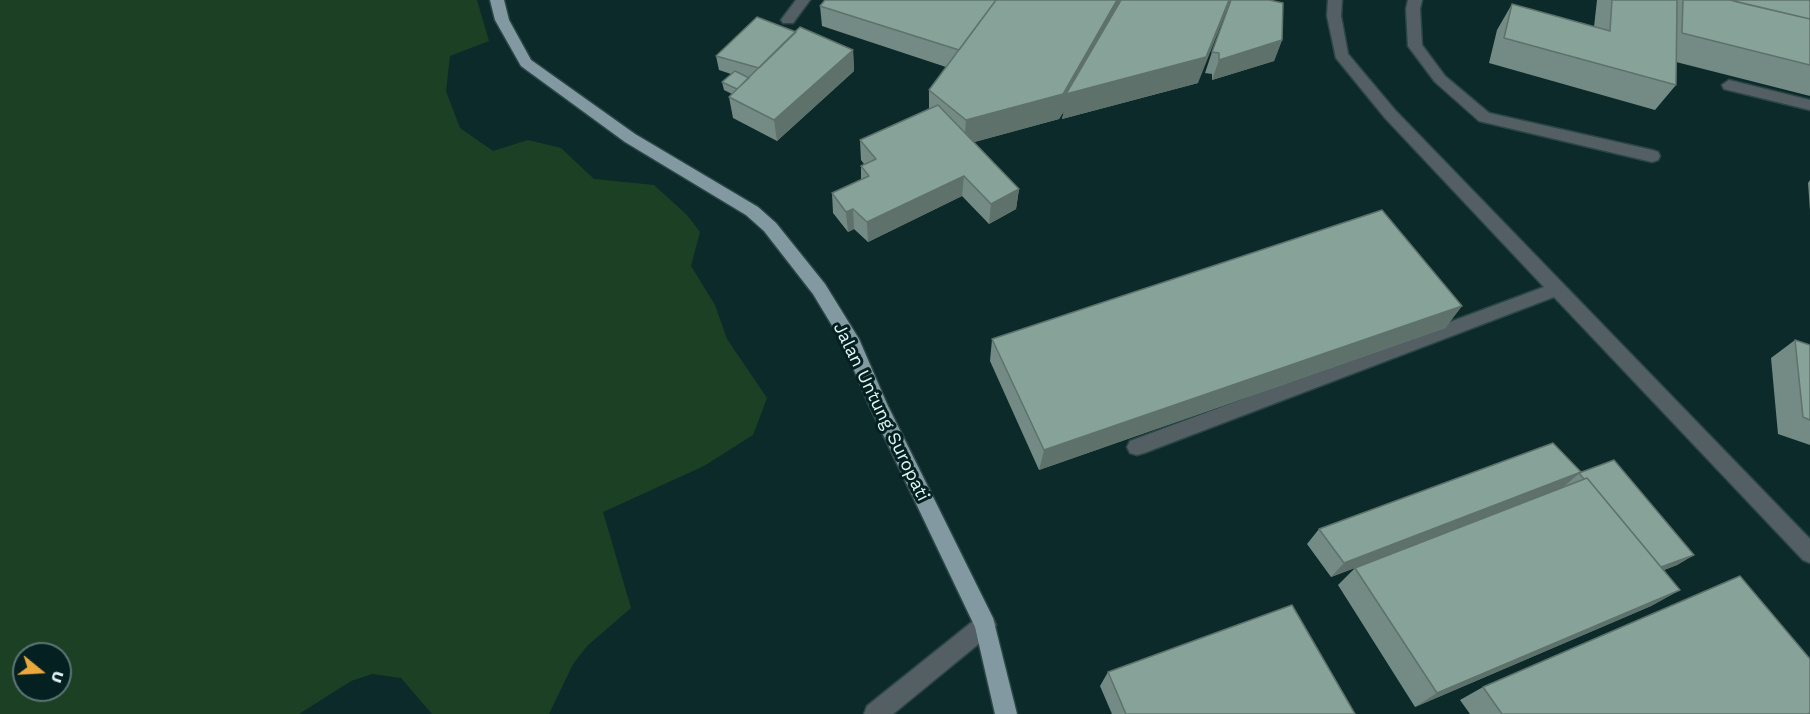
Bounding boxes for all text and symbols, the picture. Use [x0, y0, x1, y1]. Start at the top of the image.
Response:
street label: Jalan Untung Suropati [828, 319, 934, 505]
north arrow [12, 642, 72, 702]
text: U [47, 669, 68, 685]

